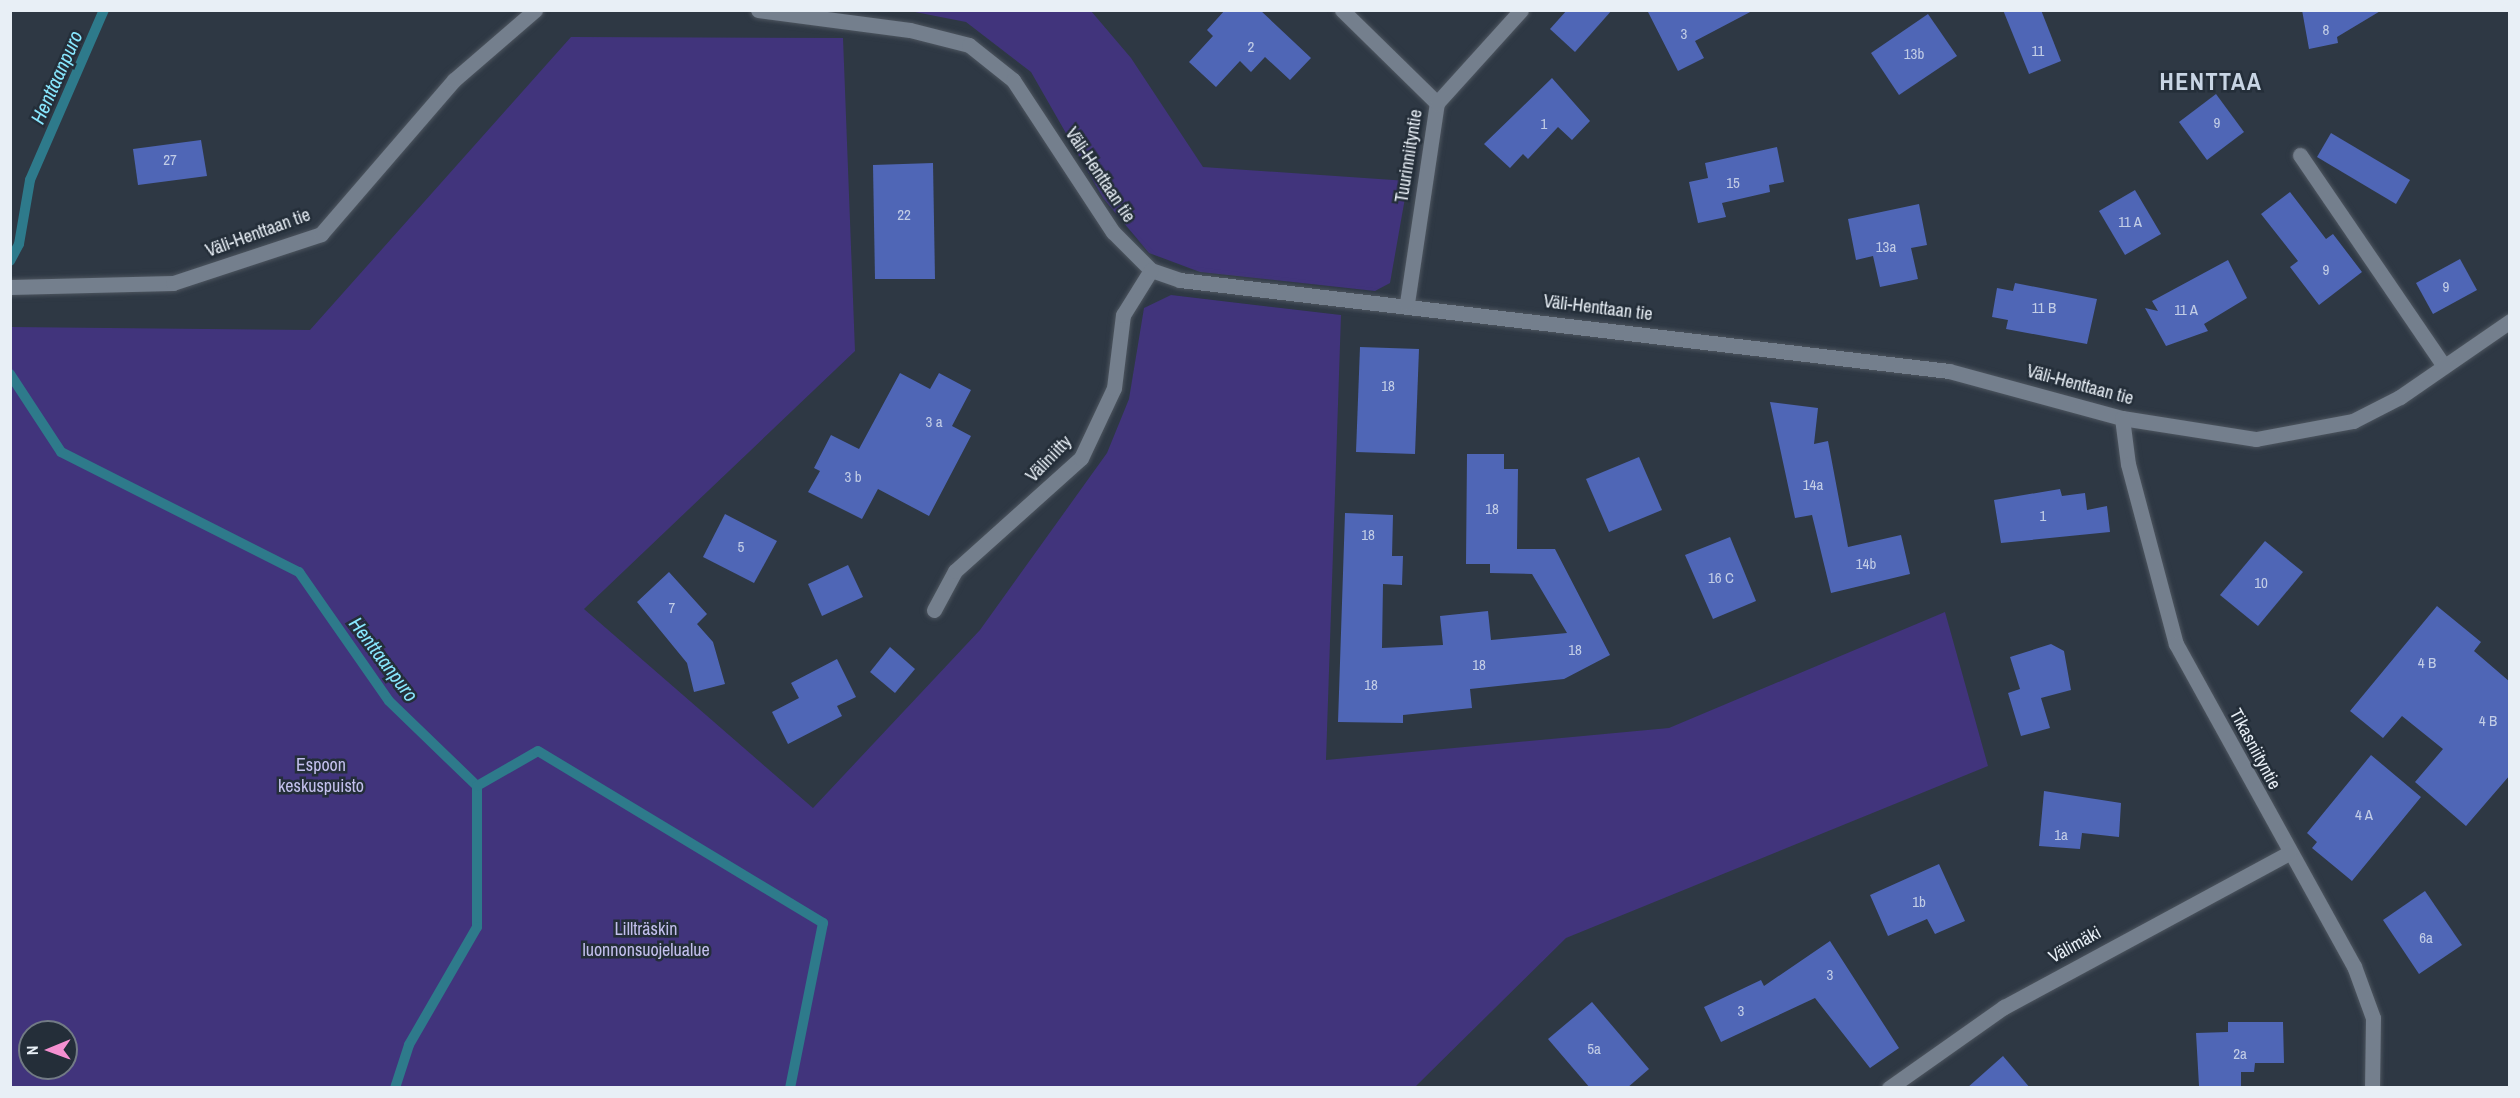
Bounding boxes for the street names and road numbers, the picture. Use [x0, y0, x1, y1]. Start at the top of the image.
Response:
street label: Tuurinniityntie [1391, 108, 1427, 204]
street label: Väli-Henttaan tie [1060, 123, 1140, 227]
street label: Väli-Henttaan tie [203, 204, 313, 262]
street label: Väli-Henttaan tie [1542, 291, 1654, 325]
street label: Väli-Henttaan tie [2024, 360, 2136, 410]
street label: Väliniitty [1022, 431, 1076, 487]
street label: Tikasniityntie [2225, 705, 2285, 793]
street label: Välimäki [2045, 922, 2105, 968]

